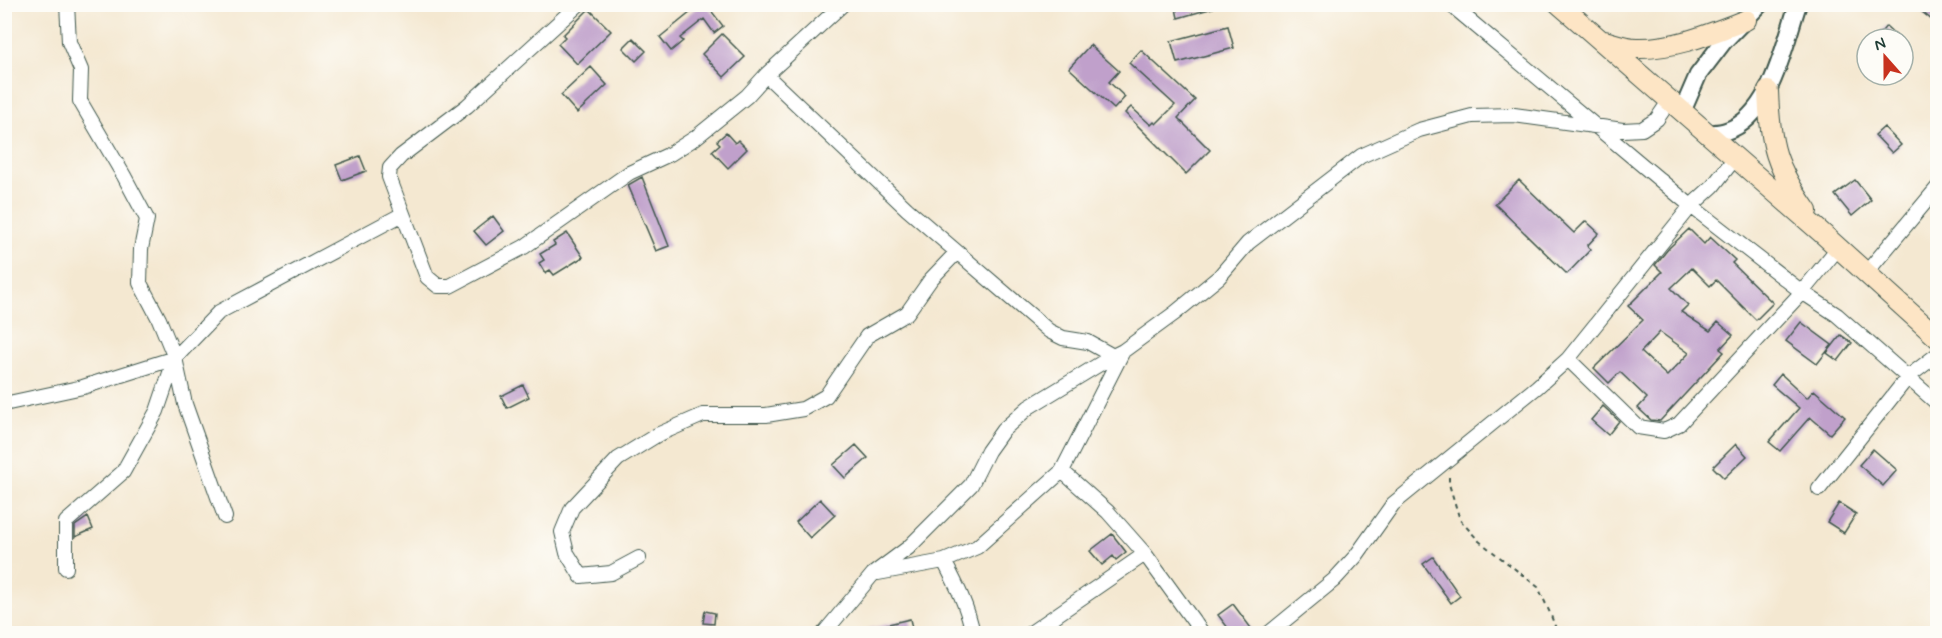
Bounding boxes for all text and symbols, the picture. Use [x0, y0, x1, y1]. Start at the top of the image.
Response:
north arrow [1855, 27, 1915, 87]
text: N [1871, 33, 1889, 56]

